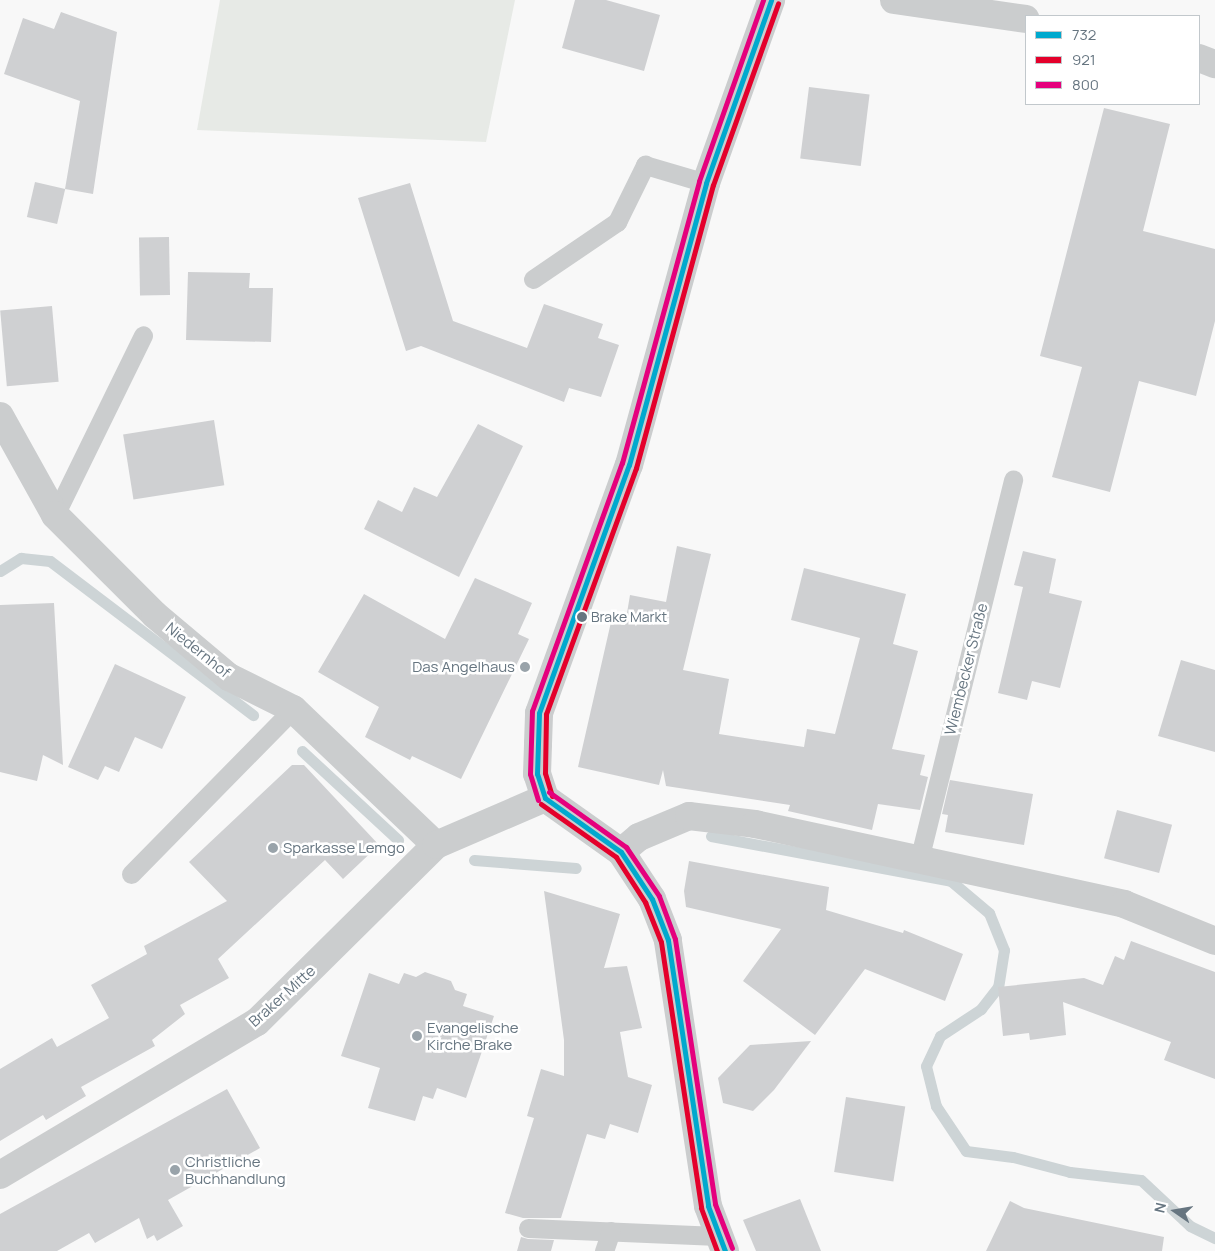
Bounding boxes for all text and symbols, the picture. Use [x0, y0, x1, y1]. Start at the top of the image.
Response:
legend [1025, 15, 1200, 105]
text: 732 [1072, 24, 1096, 45]
text: 921 [1072, 49, 1096, 70]
text: 800 [1072, 74, 1099, 95]
street label: Wiembecker Straße [941, 601, 991, 737]
place label: Brake Markt [591, 609, 667, 625]
marker: Brake Markt [577, 612, 587, 622]
street label: Niedernhof [162, 619, 234, 681]
place label: Das Angelhaus [412, 658, 515, 676]
marker: Das Angelhaus [519, 661, 531, 673]
place label: Sparkasse Lemgo [283, 839, 405, 857]
marker: Sparkasse Lemgo [267, 842, 279, 854]
street label: Braker Mitte [245, 962, 319, 1030]
place label: Evangelische Kirche Brake [427, 1018, 518, 1053]
marker: Evangelische Kirche Brake [411, 1030, 423, 1042]
place label: Christliche Buchhandlung [185, 1152, 286, 1187]
marker: Christliche Buchhandlung [169, 1164, 181, 1176]
north arrow [1150, 1186, 1200, 1236]
text: N [1150, 1200, 1170, 1215]

